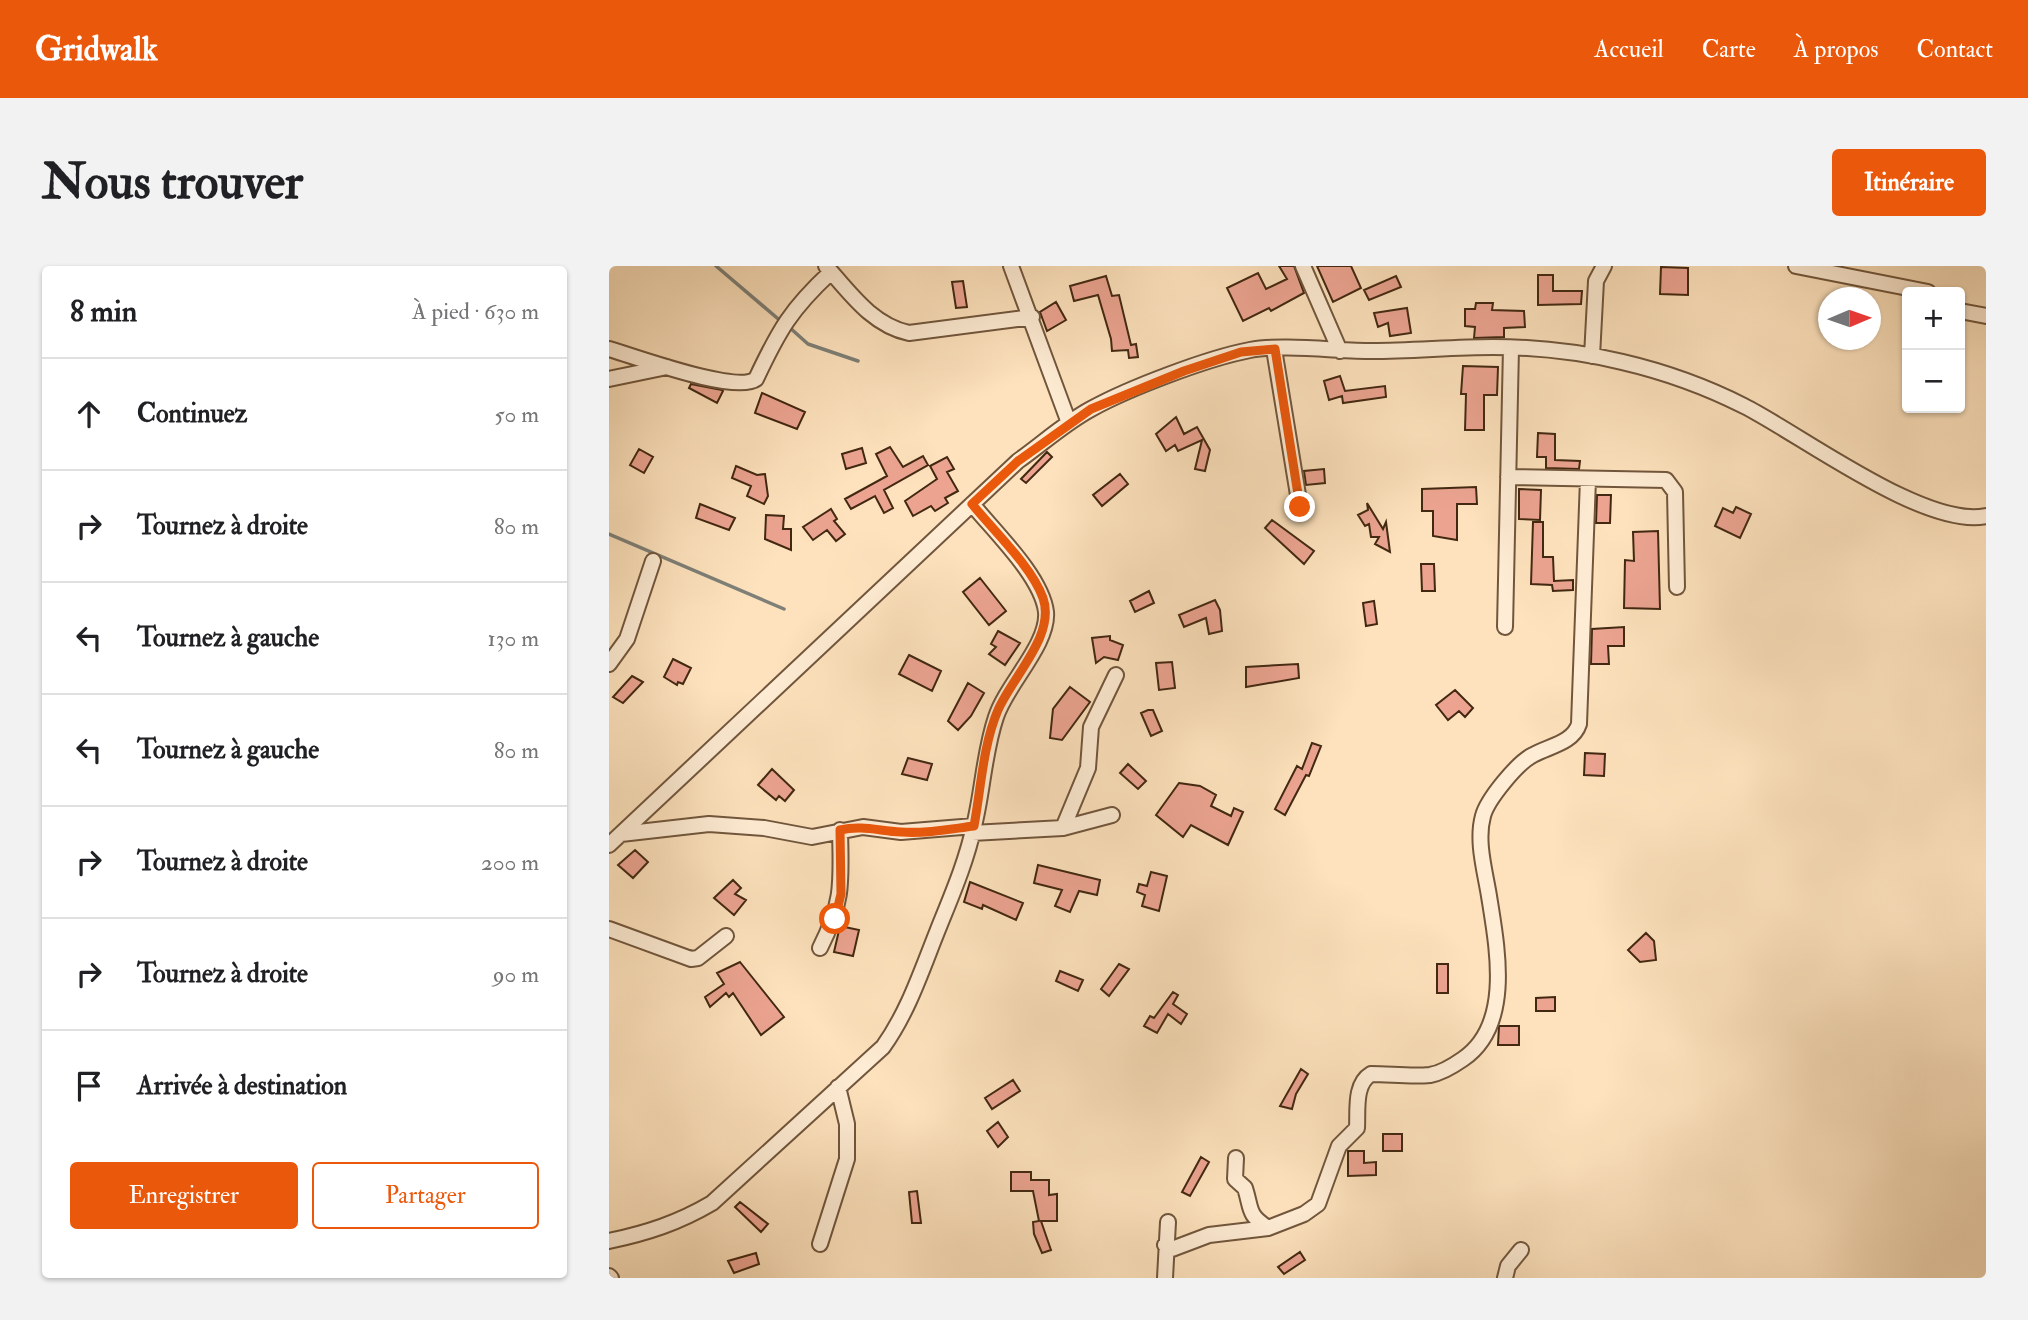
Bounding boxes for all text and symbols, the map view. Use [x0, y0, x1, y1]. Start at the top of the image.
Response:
text: Gridwalk [35, 29, 158, 70]
text: Accueil [1594, 34, 1664, 65]
text: Carte [1702, 34, 1756, 65]
text: À propos [1794, 34, 1879, 65]
text: Contact [1917, 34, 1993, 65]
button: Itinéraire [1832, 149, 1986, 216]
text: Nous trouver [42, 152, 303, 213]
north arrow [1818, 287, 1881, 350]
map controls [1902, 287, 1965, 413]
button: + [1902, 287, 1965, 350]
text: 8 min [70, 293, 137, 330]
text: À pied · 630 m [412, 297, 539, 326]
button: − [1902, 350, 1965, 413]
icon: ahead [70, 395, 108, 433]
text: Continuez [137, 398, 247, 430]
text: 50 m [495, 400, 539, 429]
route end [1284, 491, 1315, 522]
icon: right [70, 507, 108, 545]
text: Tournez à droite [137, 510, 308, 542]
text: 80 m [494, 512, 539, 541]
icon: left [70, 619, 108, 657]
text: Tournez à gauche [137, 622, 319, 654]
text: 130 m [487, 624, 539, 653]
icon: left [70, 731, 108, 769]
text: Tournez à gauche [137, 734, 319, 766]
text: 80 m [494, 736, 539, 765]
icon: right [70, 843, 108, 881]
text: Tournez à droite [137, 846, 308, 878]
text: 200 m [481, 848, 539, 877]
route start [819, 903, 850, 934]
icon: right [70, 955, 108, 993]
text: Tournez à droite [137, 958, 308, 990]
text: 90 m [493, 960, 539, 989]
icon: arrive [70, 1067, 108, 1105]
text: Arrivée à destination [137, 1070, 347, 1102]
button: Enregistrer [70, 1162, 298, 1229]
button: Partager [312, 1162, 539, 1229]

